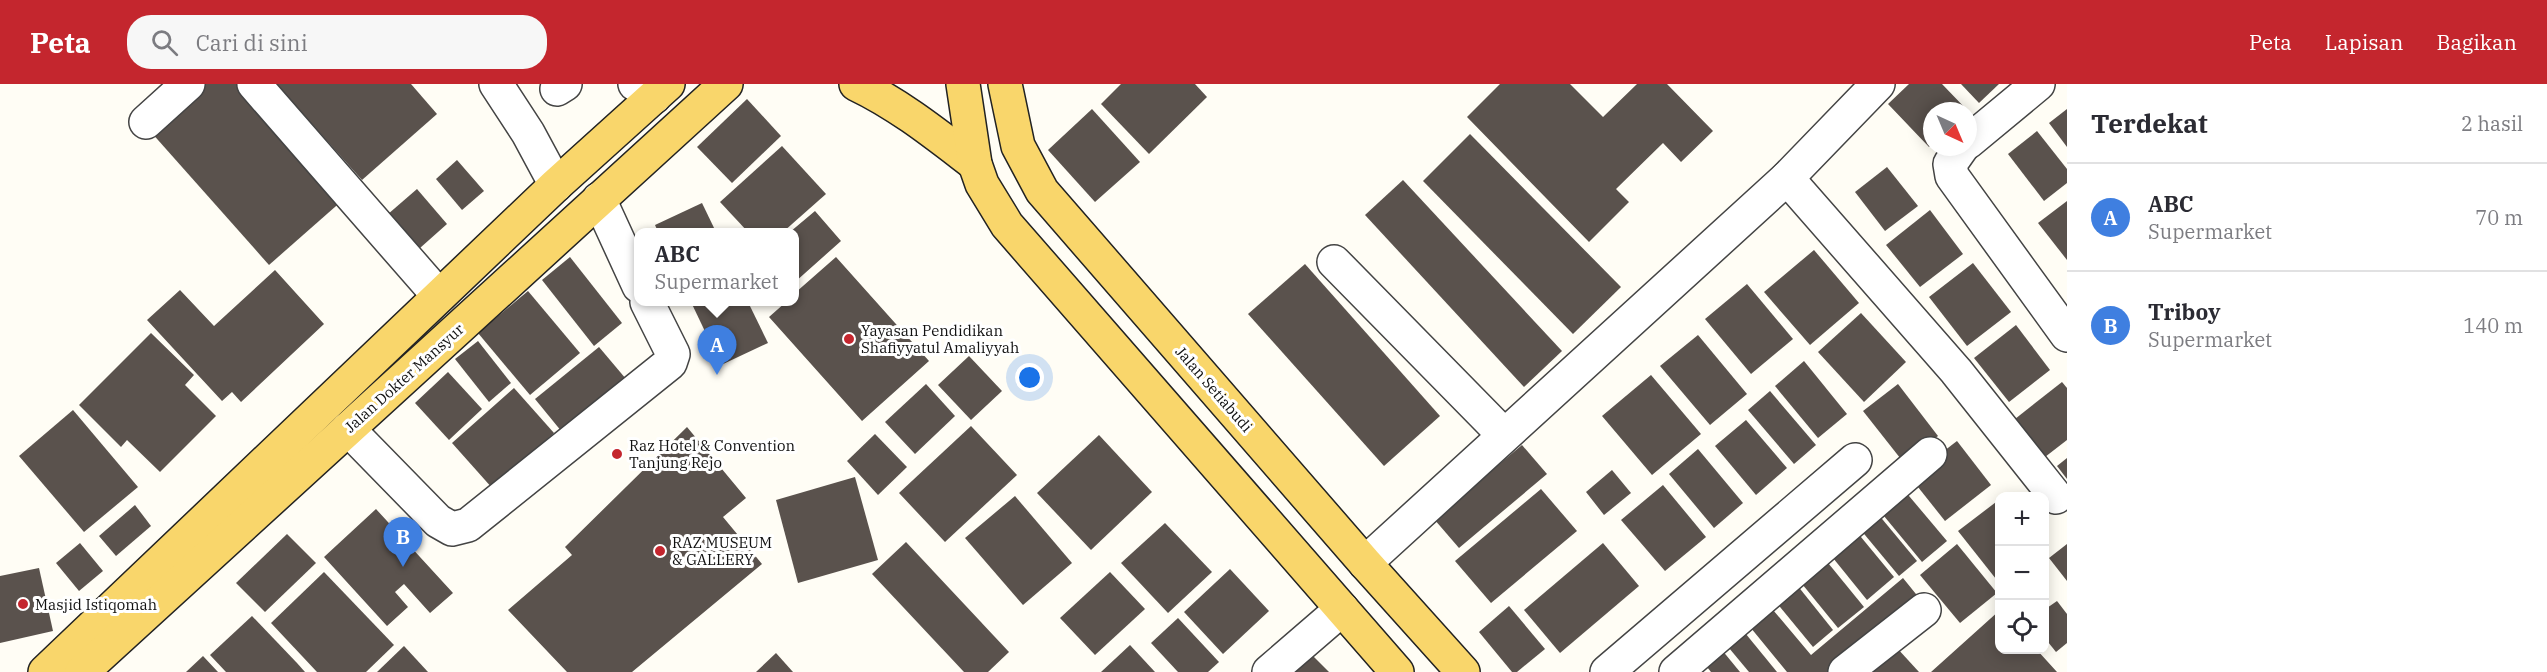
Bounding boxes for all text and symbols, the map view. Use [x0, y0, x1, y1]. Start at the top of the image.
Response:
search box [127, 15, 547, 69]
text: Peta [30, 24, 91, 61]
icon: search [148, 26, 181, 59]
text: Cari di sini [196, 28, 308, 57]
text: Peta [2249, 28, 2292, 56]
text: Lapisan [2325, 28, 2403, 56]
text: Bagikan [2436, 28, 2517, 56]
north arrow [1923, 102, 1977, 156]
text: Terdekat [2091, 106, 2208, 140]
text: 2 hasil [2461, 110, 2523, 137]
text: ABC [2148, 189, 2194, 218]
text: A [2104, 204, 2117, 231]
text: 70 m [2475, 204, 2523, 231]
text: Supermarket [2148, 218, 2272, 245]
popup [634, 228, 799, 306]
text: ABC [654, 239, 700, 268]
text: Supermarket [654, 268, 779, 295]
text: Triboy [2148, 297, 2221, 326]
text: B [2103, 312, 2118, 339]
text: 140 m [2463, 312, 2523, 339]
street label: Jalan Dokter Mansyur [340, 319, 468, 437]
place label: Yayasan Pendidikan Shafiyyatul Amaliyyah [861, 321, 1019, 357]
pin: A [698, 326, 736, 375]
text: Supermarket [2148, 326, 2272, 353]
marker: Yayasan Pendidikan Shafiyyatul Amaliyyah [842, 332, 856, 346]
street label: Jalan Setiabudi [1171, 342, 1257, 436]
your location [1015, 363, 1044, 392]
place label: Raz Hotel & Convention Tanjung Rejo [629, 436, 795, 472]
marker: Raz Hotel & Convention Tanjung Rejo [610, 447, 624, 461]
map controls [1995, 492, 2049, 654]
button: + [1995, 492, 2049, 546]
pin: B [384, 518, 422, 567]
place label: RAZ MUSEUM & GALLERY [672, 533, 772, 569]
marker: RAZ MUSEUM & GALLERY [653, 544, 667, 558]
button: − [1995, 546, 2049, 600]
place label: Masjid Istiqomah [35, 595, 157, 614]
marker: Masjid Istiqomah [16, 597, 30, 611]
button: locate [1995, 600, 2049, 654]

